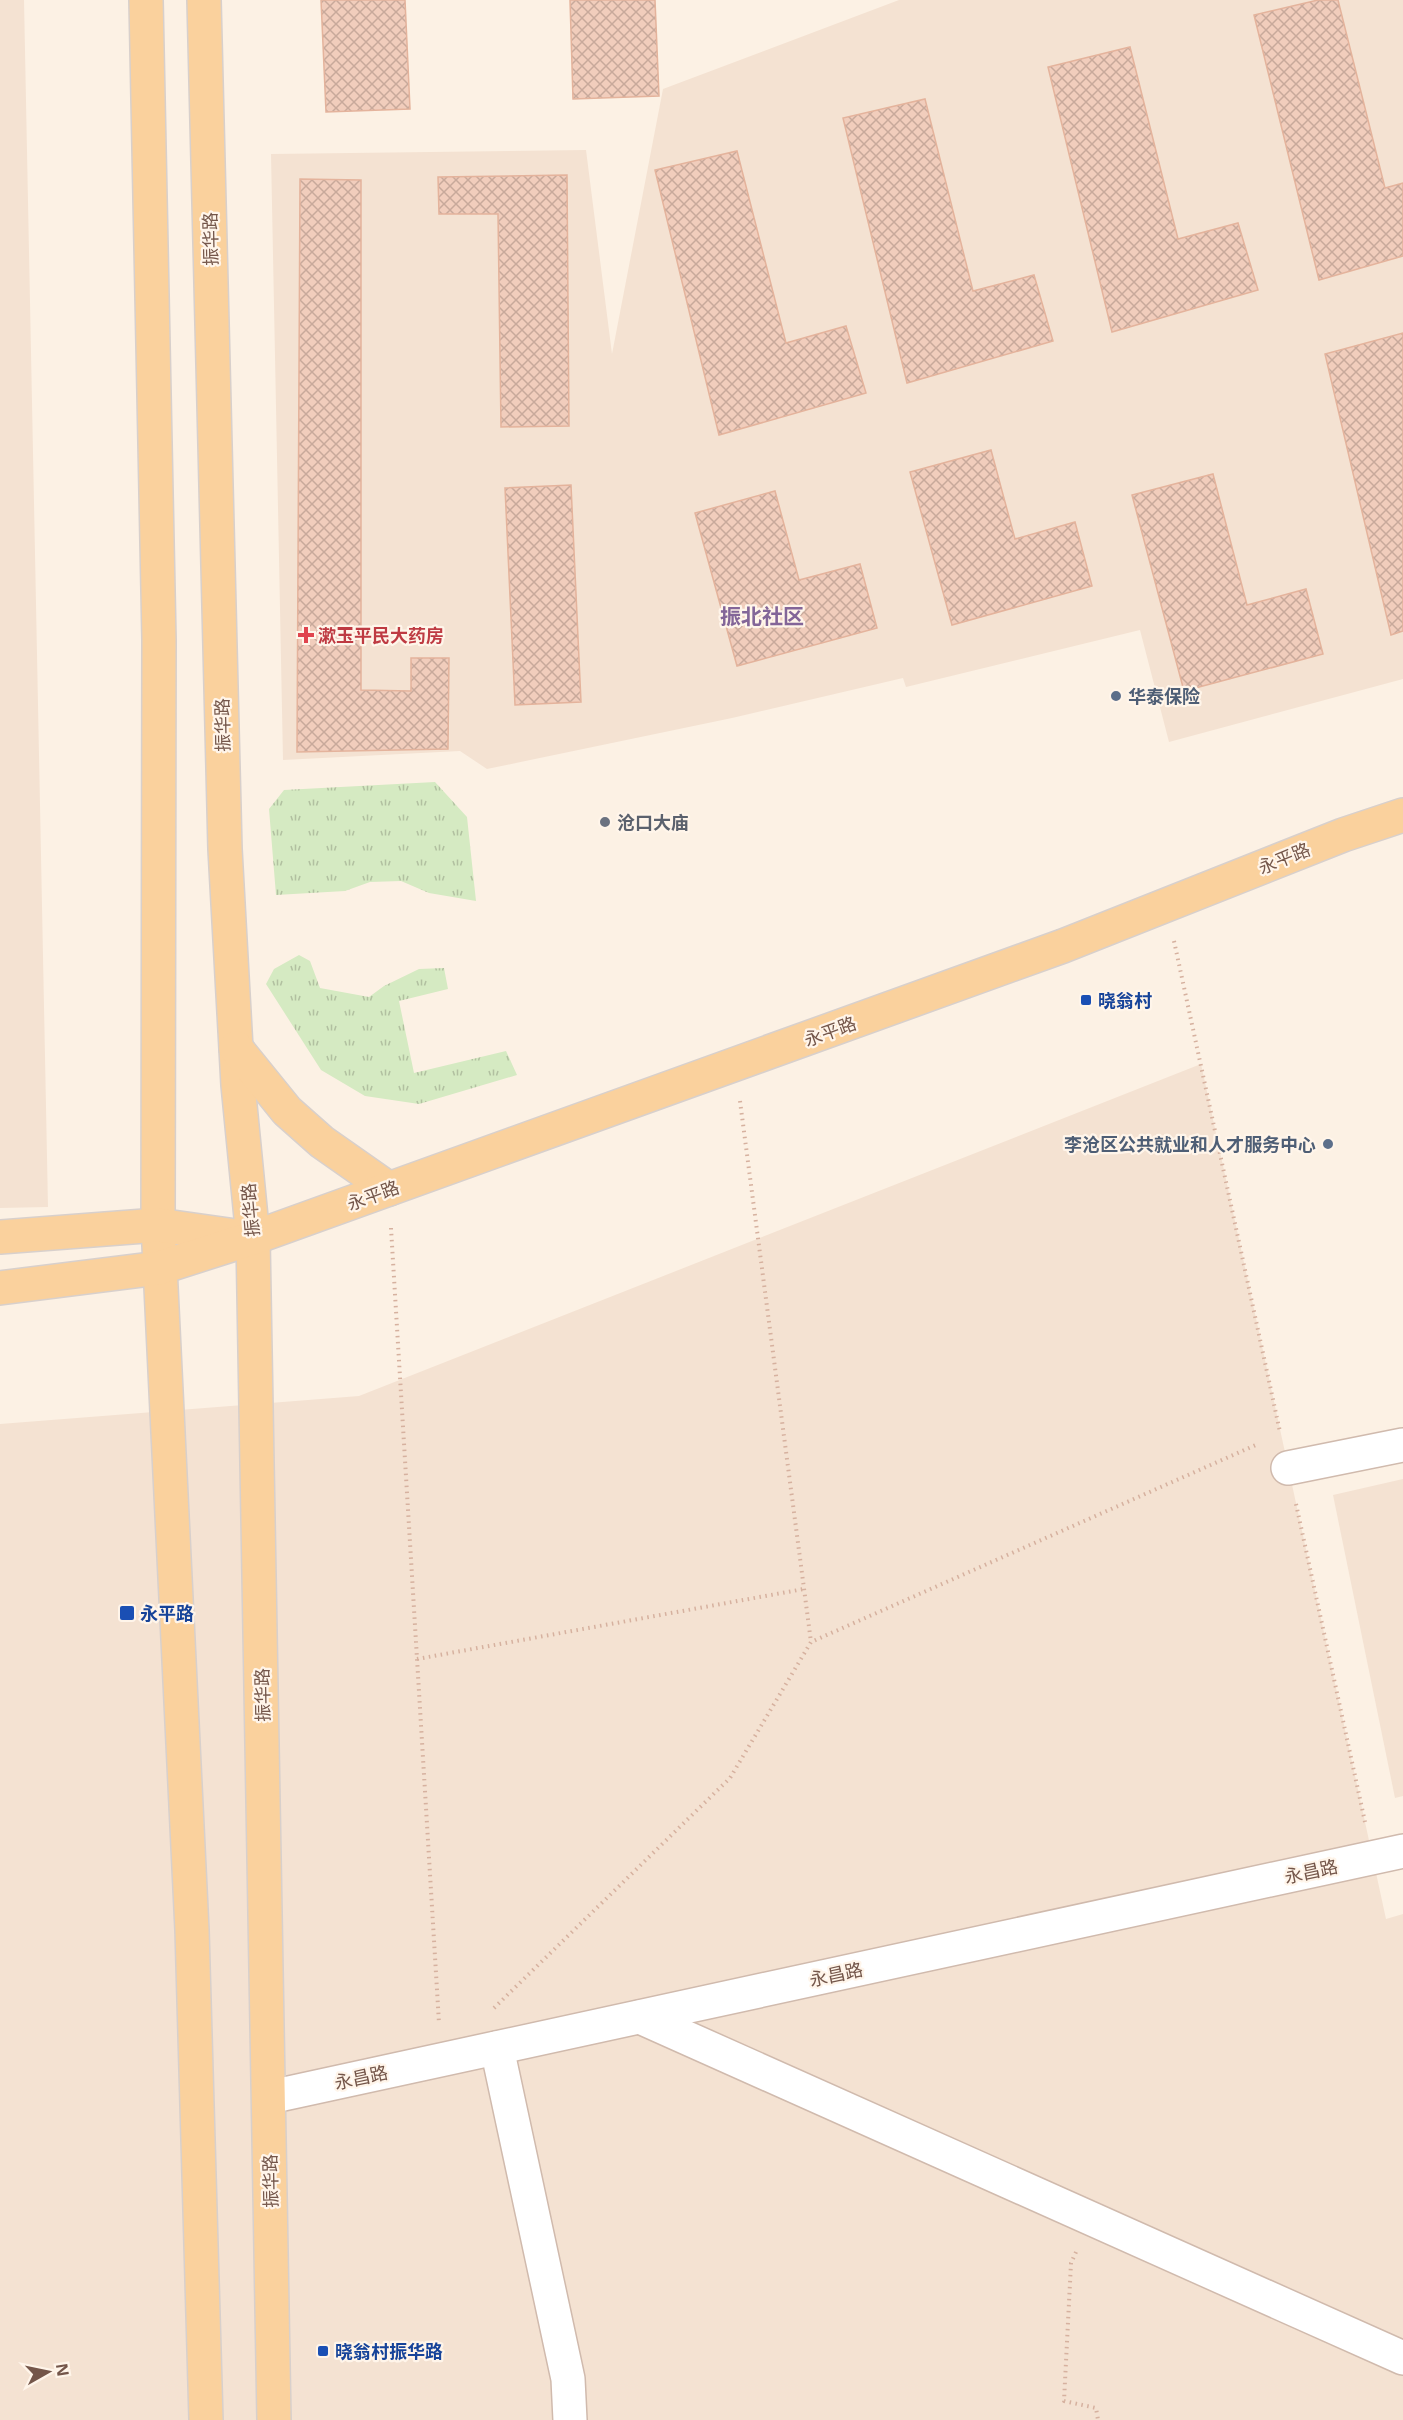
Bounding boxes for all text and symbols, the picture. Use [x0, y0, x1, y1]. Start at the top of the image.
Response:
street label: 振华路 [198, 212, 222, 266]
district label: 振北社区 [720, 602, 804, 630]
place label: 漱玉平民大药房 [318, 623, 444, 647]
marker: 漱玉平民大药房 [299, 628, 313, 642]
place label: 华泰保险 [1128, 684, 1200, 708]
marker: 华泰保险 [1109, 689, 1123, 703]
street label: 振华路 [210, 698, 234, 752]
place label: 沧口大庙 [617, 810, 689, 834]
marker: 沧口大庙 [598, 815, 612, 829]
street label: 永平路 [1254, 837, 1314, 879]
place label: 晓翁村 [1098, 988, 1152, 1012]
marker: 晓翁村 [1079, 993, 1093, 1007]
street label: 永平路 [801, 1010, 859, 1052]
place label: 李沧区公共就业和人才服务中心 [1064, 1132, 1316, 1156]
marker: 李沧区公共就业和人才服务中心 [1321, 1137, 1335, 1151]
street label: 永平路 [344, 1174, 402, 1216]
street label: 振华路 [236, 1182, 264, 1238]
place label: 永平路 [140, 1601, 194, 1625]
marker: 永平路 [118, 1604, 136, 1622]
street label: 振华路 [250, 1668, 274, 1722]
street label: 永昌路 [1282, 1854, 1340, 1888]
street label: 永昌路 [807, 1957, 865, 1991]
street label: 永昌路 [332, 2060, 390, 2094]
street label: 振华路 [258, 2154, 282, 2208]
place label: 晓翁村振华路 [335, 2339, 443, 2363]
north arrow [18, 2342, 78, 2402]
marker: 晓翁村振华路 [316, 2344, 330, 2358]
text: N [51, 2362, 75, 2378]

